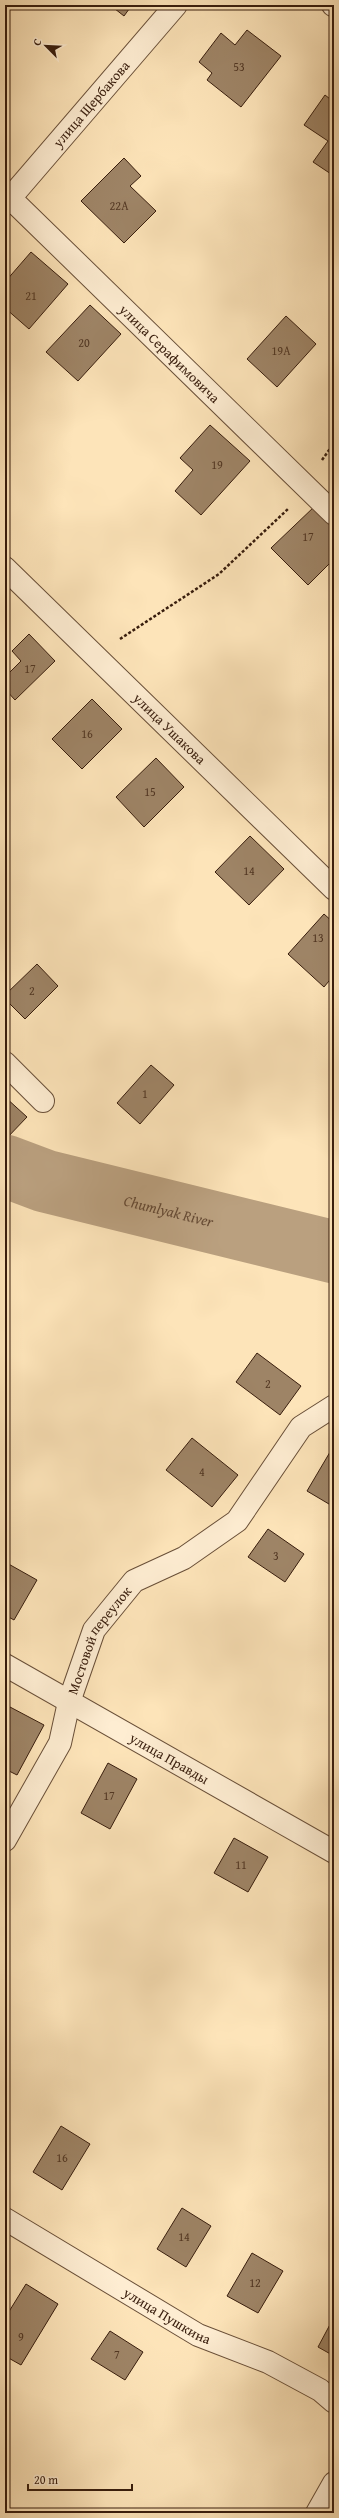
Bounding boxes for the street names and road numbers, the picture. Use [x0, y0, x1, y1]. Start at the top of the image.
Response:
street label: улица Щербакова [47, 56, 134, 152]
street label: улица Серафимовича [114, 299, 225, 408]
street label: улица Ушакова [128, 688, 211, 769]
street label: Мостовой переулок [62, 1581, 136, 1697]
street label: улица Правды [125, 1727, 213, 1789]
street label: улица Пушкина [119, 2282, 214, 2349]

